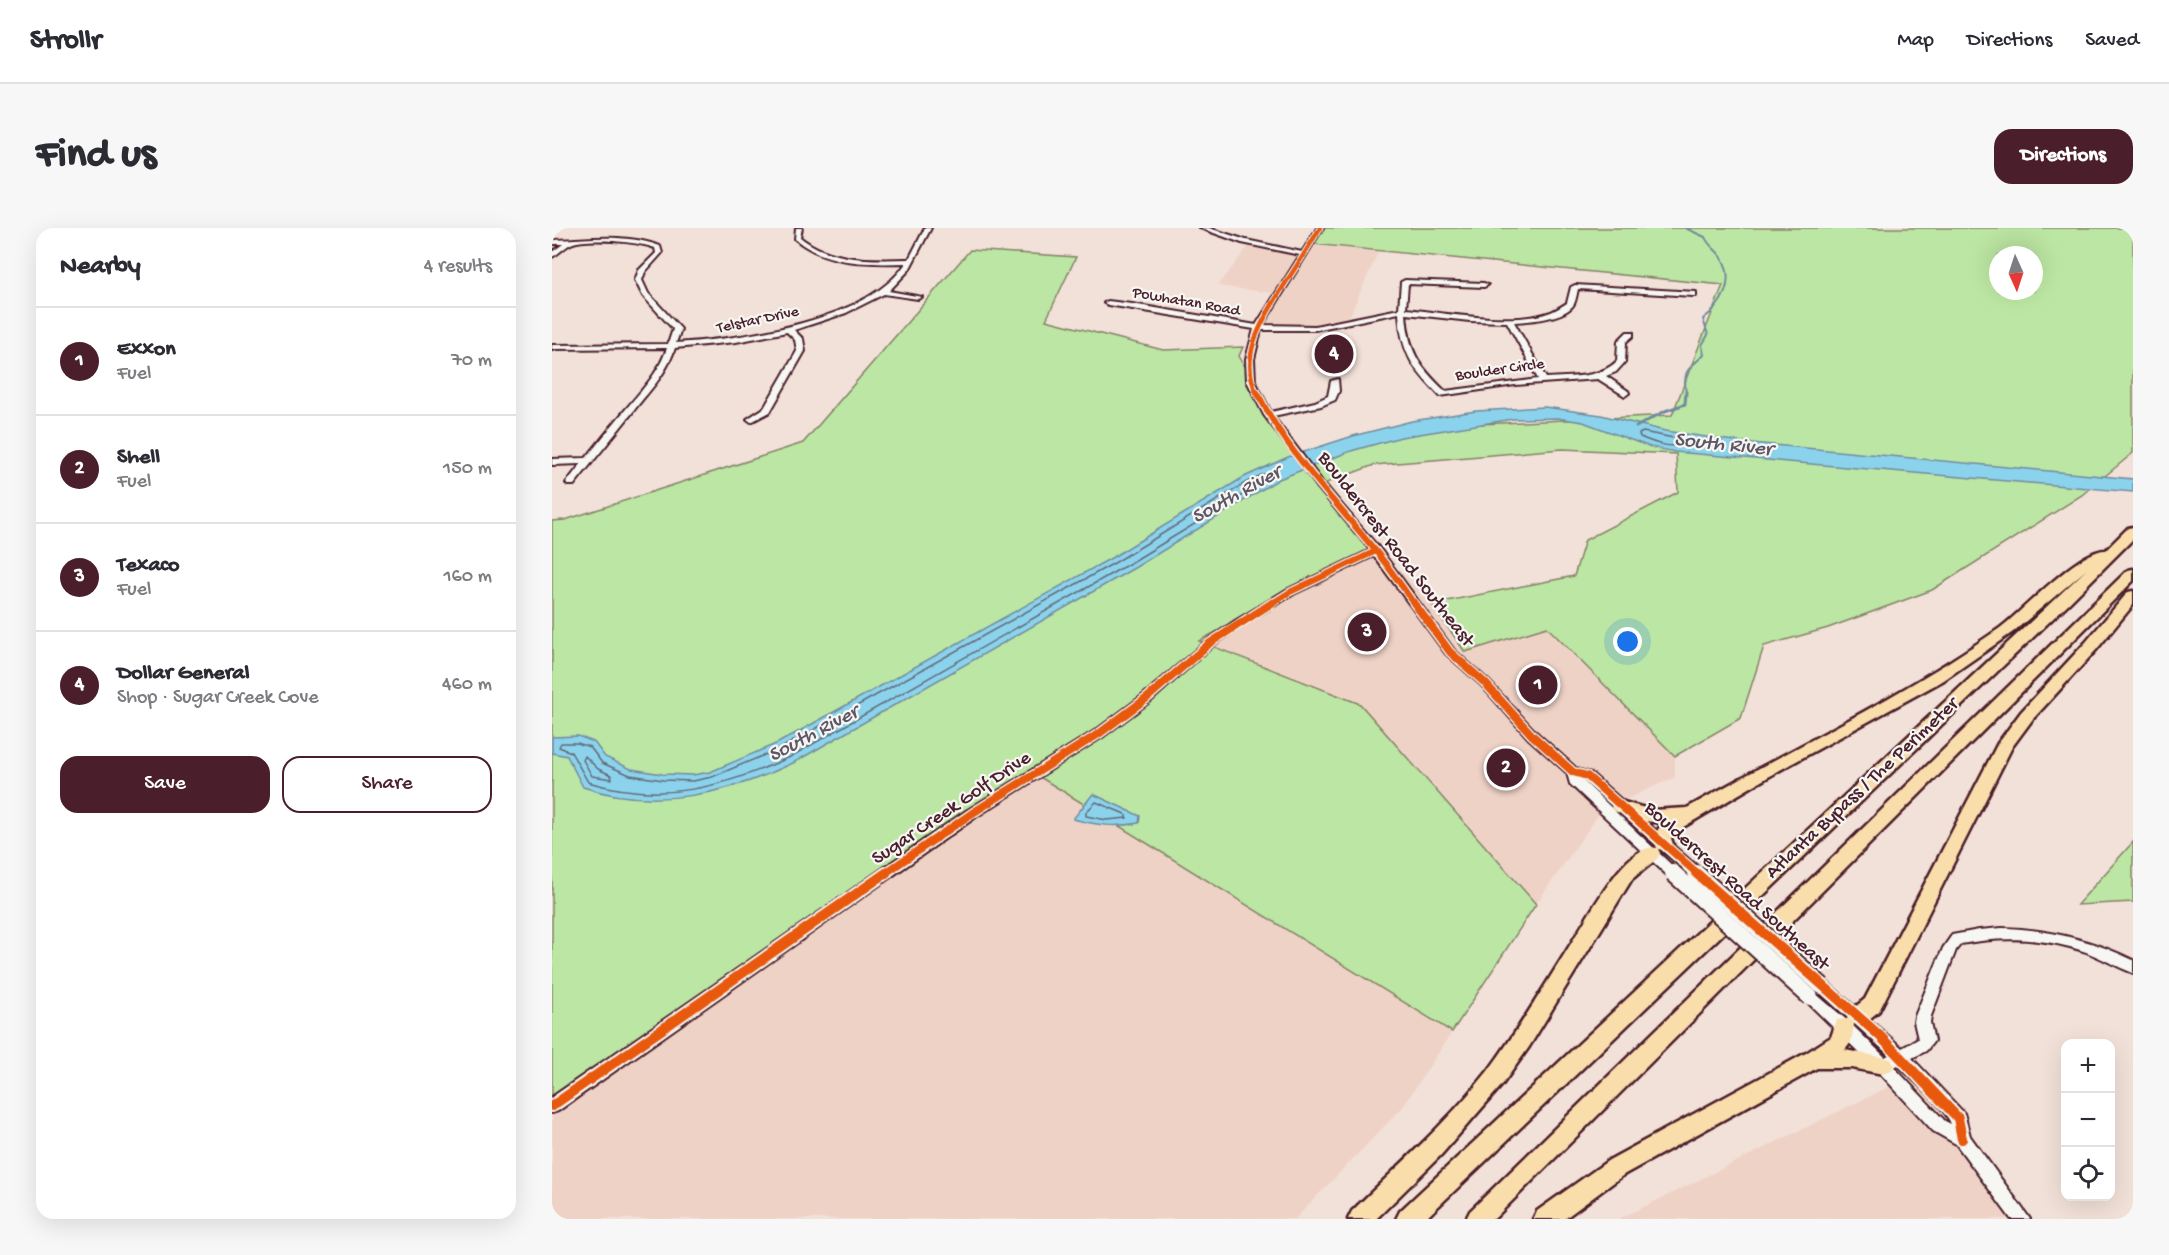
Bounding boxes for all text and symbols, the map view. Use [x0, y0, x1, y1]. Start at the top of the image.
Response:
text: Strollr [30, 25, 101, 58]
text: Map [1897, 29, 1934, 54]
text: Directions [1967, 29, 2052, 54]
text: Saved [2085, 29, 2139, 54]
button: Directions [1994, 129, 2133, 184]
text: Find us [36, 132, 156, 181]
north arrow [1989, 246, 2043, 300]
text: Nearby [60, 252, 141, 283]
text: 4 results [424, 256, 492, 279]
street label: Powhatan Road [1130, 284, 1243, 322]
street label: Telstar Drive [714, 303, 802, 339]
pin: 4 [1314, 332, 1354, 376]
text: Exxon [117, 337, 176, 363]
text: 1 [75, 350, 84, 373]
text: 70 m [451, 350, 492, 373]
street label: Boulder Circle [1453, 355, 1546, 387]
text: Fuel [117, 363, 151, 386]
water label: South River [1673, 428, 1778, 464]
text: Shell [117, 445, 160, 471]
street label: Bouldercrest Road Southeast [1311, 447, 1479, 654]
text: 2 [75, 458, 84, 481]
text: 150 m [443, 458, 492, 481]
water label: South River [1188, 459, 1290, 531]
text: Fuel [117, 471, 151, 494]
text: Texaco [117, 553, 180, 579]
text: 3 [74, 566, 85, 589]
text: 160 m [443, 566, 492, 589]
text: Fuel [117, 579, 151, 602]
pin: 3 [1348, 610, 1386, 654]
your location [1613, 627, 1642, 656]
text: Dollar General [117, 661, 250, 687]
pin: 1 [1518, 662, 1558, 708]
text: 4 [75, 674, 84, 697]
text: 460 m [442, 674, 492, 697]
text: Shop · Sugar Creek Cove [117, 687, 319, 710]
street label: Atlanta Bypass / The Perimeter [1762, 692, 1966, 884]
water label: South River [765, 699, 867, 769]
pin: 2 [1486, 746, 1526, 790]
street label: Sugar Creek Golf Drive [868, 747, 1037, 871]
button: Save [60, 756, 270, 813]
button: Share [282, 756, 492, 813]
street label: Bouldercrest Road Southeast [1638, 797, 1835, 978]
map controls [2061, 1039, 2115, 1201]
button: + [2061, 1039, 2115, 1093]
button: − [2061, 1093, 2115, 1147]
button: locate [2061, 1147, 2115, 1201]

